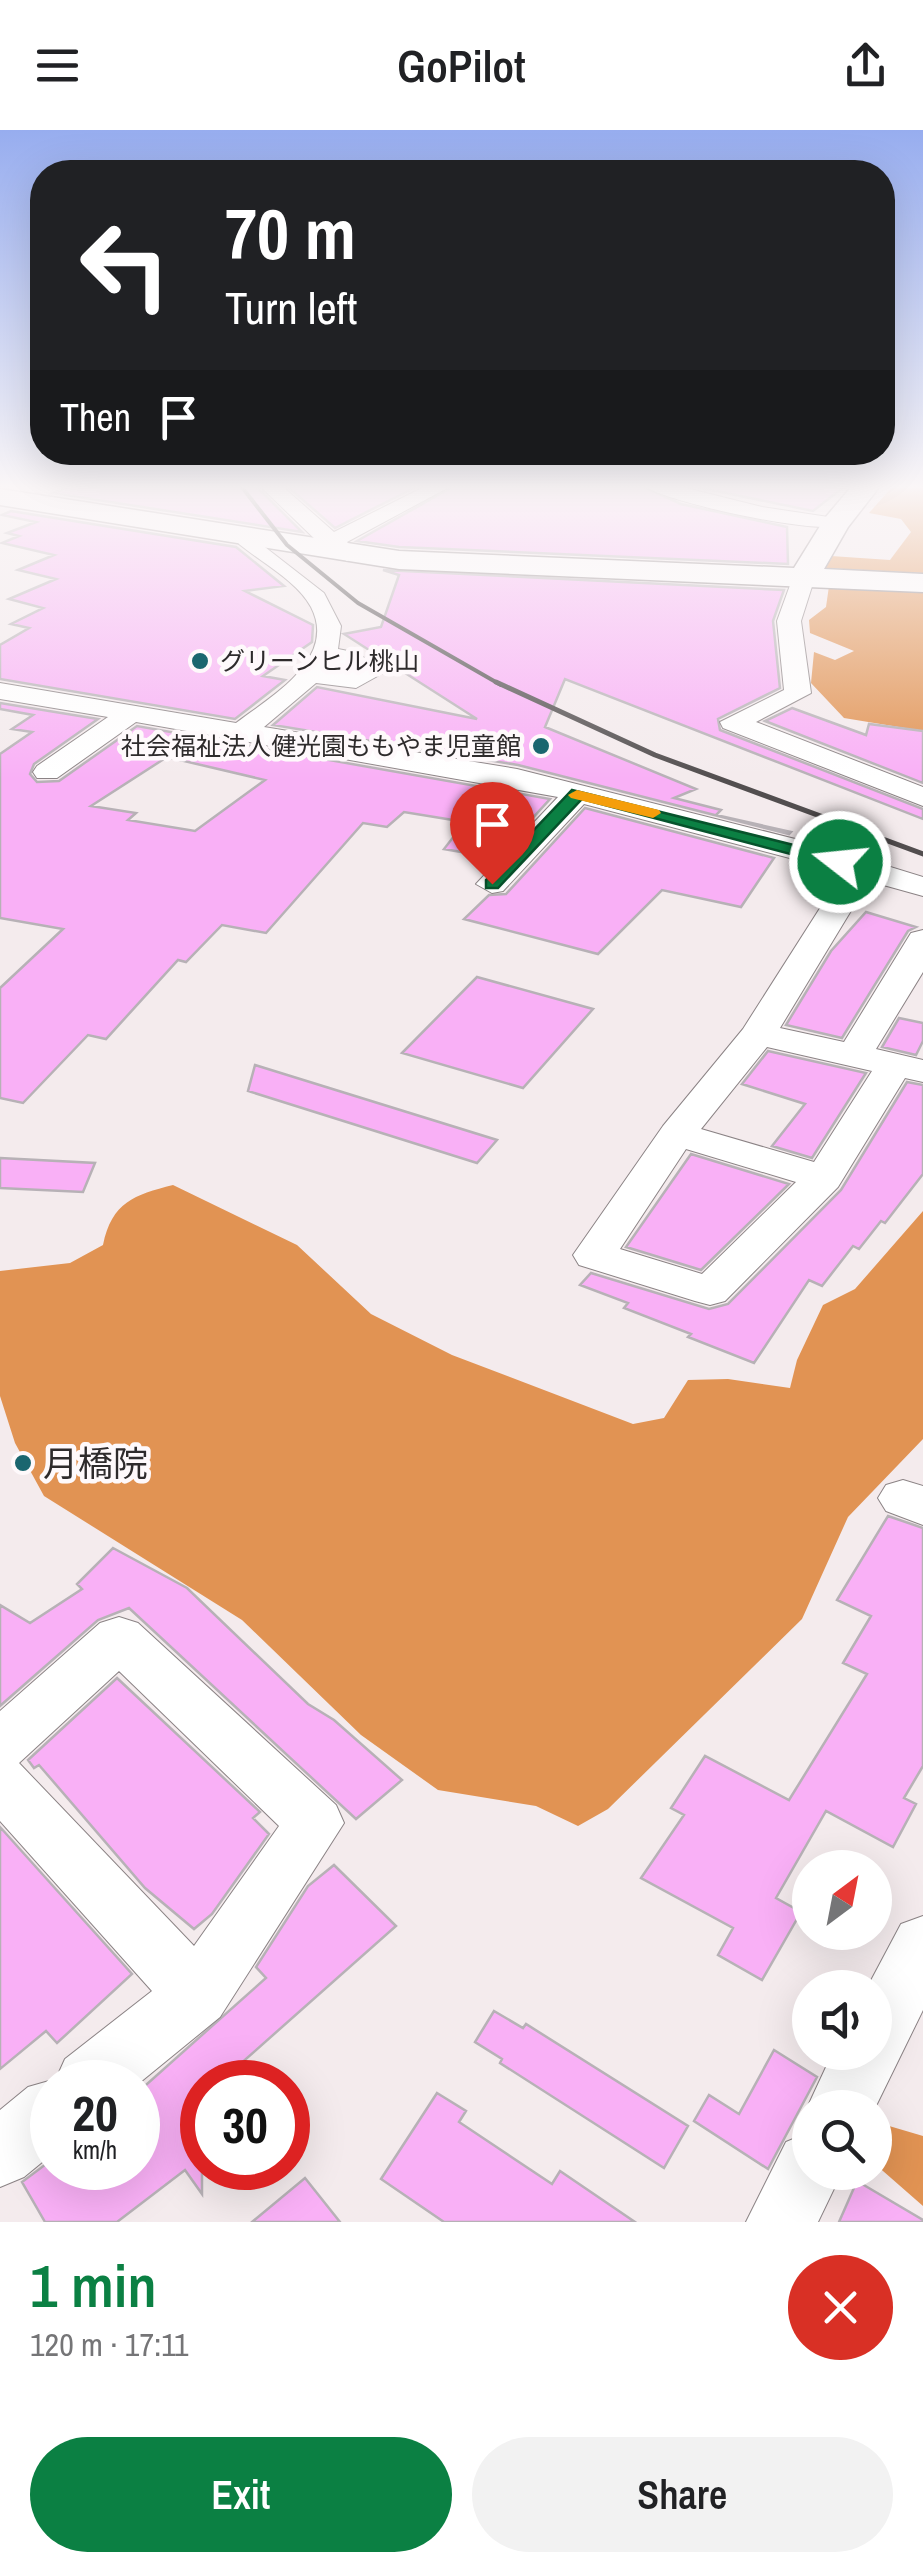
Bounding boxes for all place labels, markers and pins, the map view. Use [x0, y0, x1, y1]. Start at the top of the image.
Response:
place label: グリーンヒル桃山 [220, 644, 419, 678]
marker: グリーンヒル桃山 [189, 650, 211, 672]
place label: 社会福祉法人健光園ももやま児童館 [121, 729, 521, 763]
marker: 社会福祉法人健光園ももやま児童館 [530, 735, 552, 757]
pin [450, 782, 535, 885]
place label: 月橋院 [43, 1440, 148, 1487]
marker: 月橋院 [12, 1452, 34, 1474]

